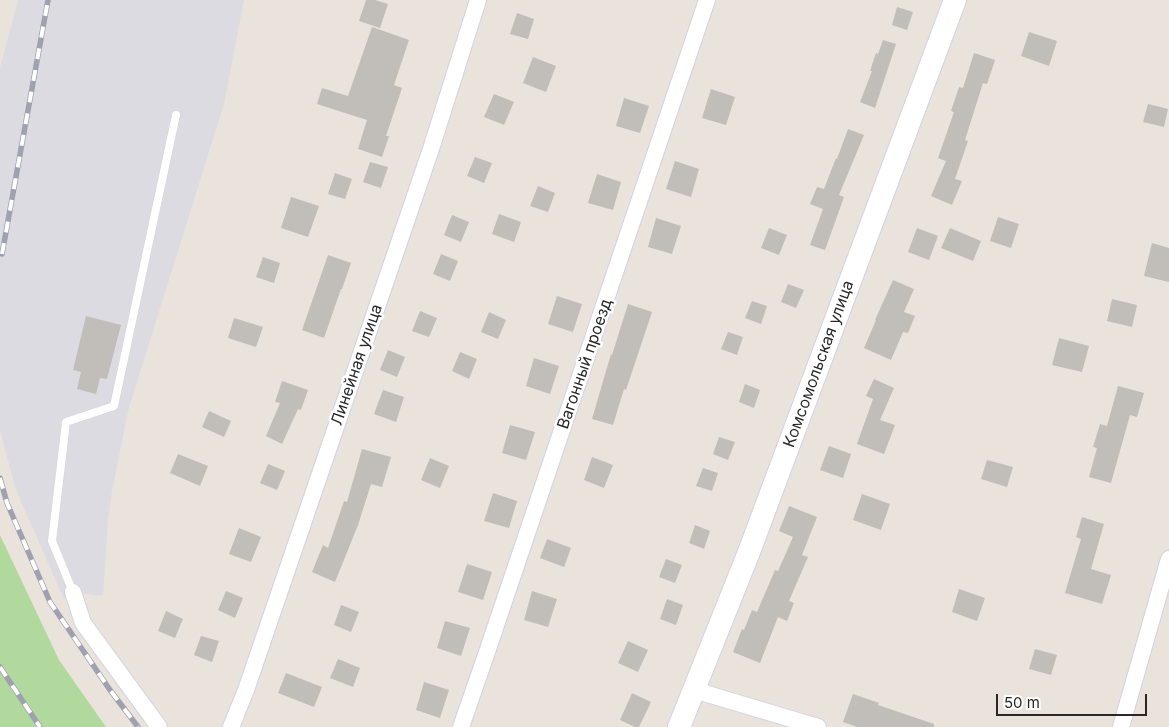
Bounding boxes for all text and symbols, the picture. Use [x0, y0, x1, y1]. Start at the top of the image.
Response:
street label: Комсомольская улица [780, 278, 858, 450]
street label: Вагонный проезд [554, 296, 616, 432]
street label: Линейная улица [327, 302, 387, 428]
scale bar [999, 684, 1150, 716]
text: 50 m [1004, 693, 1040, 712]

